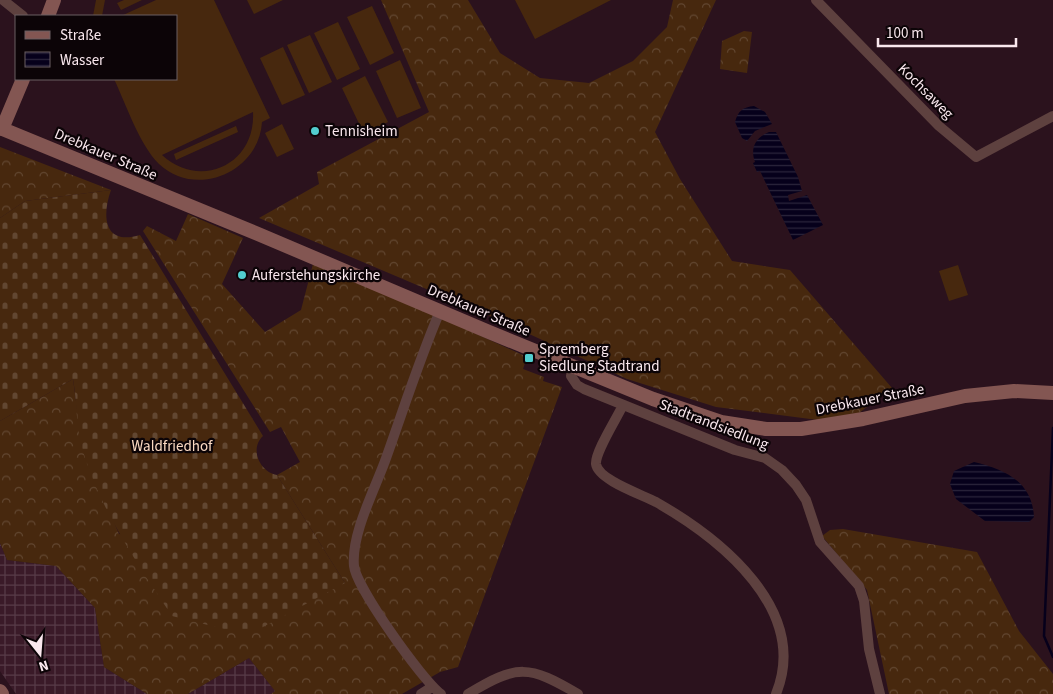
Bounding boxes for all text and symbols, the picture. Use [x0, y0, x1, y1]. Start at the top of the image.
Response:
legend [15, 15, 178, 80]
scale bar [878, 15, 1016, 47]
text: 100 m [886, 23, 924, 44]
text: Straße [60, 25, 101, 46]
text: Wasser [60, 50, 105, 71]
street label: Kochsaweg [893, 59, 959, 124]
place label: Tennisheim [325, 121, 398, 142]
street label: Drebkauer Straße [51, 123, 160, 186]
marker: Tennisheim [309, 125, 321, 137]
place label: Auferstehungskirche [252, 265, 380, 286]
marker: Auferstehungskirche [236, 269, 248, 281]
street label: Drebkauer Straße [424, 279, 533, 342]
place label: Spremberg Siedlung Stadtrand [539, 339, 660, 377]
marker: Spremberg Siedlung Stadtrand [523, 352, 535, 364]
street label: Drebkauer Straße [814, 379, 926, 420]
street label: Stadtrandsiedlung [656, 394, 772, 455]
park label: Waldfriedhof [132, 436, 213, 457]
north arrow [15, 629, 65, 679]
text: N [36, 655, 51, 676]

